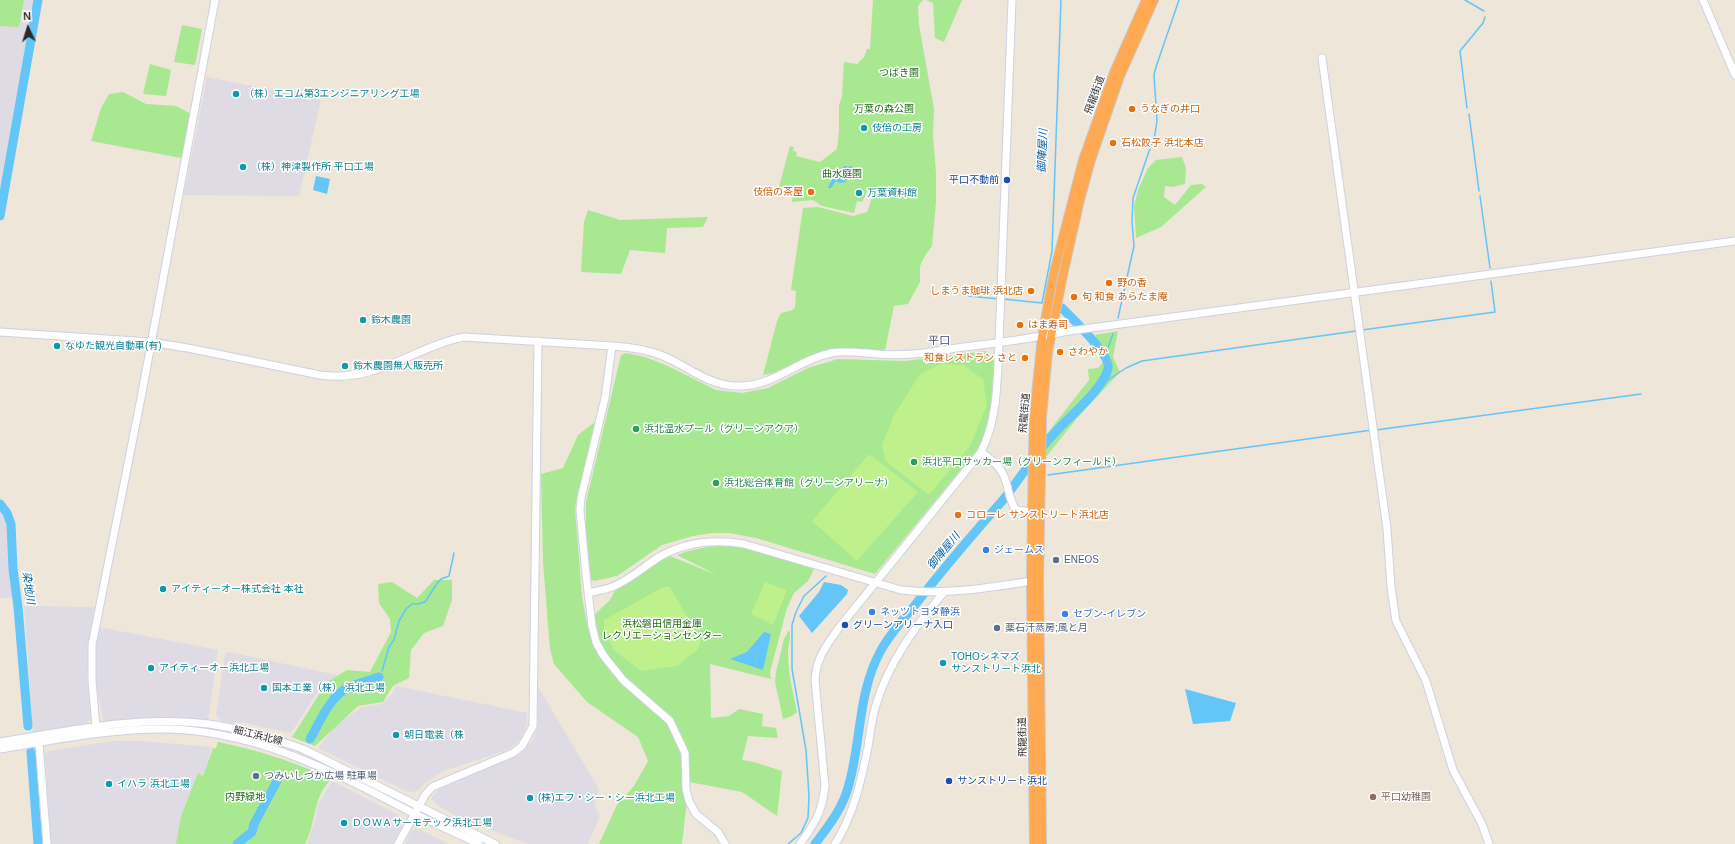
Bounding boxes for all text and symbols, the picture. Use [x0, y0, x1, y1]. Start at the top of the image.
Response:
north arrow [8, 8, 48, 48]
text: N [23, 10, 32, 22]
park label: つばき園 [879, 67, 919, 79]
street label: 飛龍街道 [1083, 74, 1107, 116]
place label: （株）エコム第3エンジニアリング工場 [244, 88, 420, 100]
marker: （株）エコム第3エンジニアリング工場 [231, 89, 241, 99]
park label: 万葉の森公園 [854, 103, 914, 115]
place label: うなぎの井口 [1140, 103, 1200, 115]
marker: うなぎの井口 [1127, 104, 1137, 114]
place label: 伎倍の工房 [872, 122, 922, 134]
marker: 伎倍の工房 [859, 123, 869, 133]
water label: 御陣屋川 [1036, 129, 1050, 173]
place label: 石松餃子 浜北本店 [1121, 137, 1204, 149]
marker: 石松餃子 浜北本店 [1108, 138, 1118, 148]
place label: （株）神津製作所 平口工場 [251, 161, 374, 173]
marker: （株）神津製作所 平口工場 [238, 162, 248, 172]
park label: 曲水庭園 [822, 168, 862, 180]
place label: 平口不動前 [949, 174, 999, 186]
marker: 平口不動前 [1002, 175, 1012, 185]
place label: 伎倍の茶屋 [753, 186, 803, 198]
marker: 伎倍の茶屋 [806, 187, 816, 197]
place label: 万葉資料館 [867, 187, 917, 199]
marker: 万葉資料館 [854, 188, 864, 198]
place label: 野の香 [1117, 277, 1147, 289]
marker: 野の香 [1104, 278, 1114, 288]
place label: しまうま珈琲 浜北店 [930, 285, 1023, 297]
marker: しまうま珈琲 浜北店 [1026, 286, 1036, 296]
place label: 旬 和食 あらたま庵 [1082, 291, 1168, 303]
marker: 旬 和食 あらたま庵 [1069, 292, 1079, 302]
place label: 鈴木農園 [371, 314, 411, 326]
marker: 鈴木農園 [358, 315, 368, 325]
place label: はま寿司 [1028, 319, 1068, 331]
marker: はま寿司 [1015, 320, 1025, 330]
district label: 平口 [928, 334, 950, 348]
place label: なゆた観光自動車(有) [65, 340, 162, 352]
marker: なゆた観光自動車(有) [52, 341, 62, 351]
place label: さわやか [1068, 346, 1108, 358]
marker: さわやか [1055, 347, 1065, 357]
place label: 和食レストラン さと [924, 352, 1017, 364]
marker: 和食レストラン さと [1020, 353, 1030, 363]
place label: 鈴木農園無人販売所 [353, 360, 443, 372]
marker: 鈴木農園無人販売所 [340, 361, 350, 371]
street label: 飛龍街道 [1017, 393, 1033, 433]
place label: 浜北温水プール（グリーンアクア） [644, 423, 804, 435]
marker: 浜北温水プール（グリーンアクア） [631, 424, 641, 434]
place label: 浜北平口サッカー場（グリーンフィールド） [922, 456, 1122, 468]
marker: 浜北平口サッカー場（グリーンフィールド） [909, 457, 919, 467]
place label: 浜北総合体育館（グリーンアリーナ） [724, 477, 894, 489]
marker: 浜北総合体育館（グリーンアリーナ） [711, 478, 721, 488]
place label: コローレ サンストリート浜北店 [966, 509, 1109, 521]
marker: コローレ サンストリート浜北店 [953, 510, 963, 520]
water label: 御陣屋川 [925, 530, 963, 572]
place label: ジェームス [994, 544, 1044, 556]
marker: ジェームス [981, 545, 991, 555]
place label: ENEOS [1064, 554, 1099, 566]
marker: ENEOS [1051, 555, 1061, 565]
water label: 染地川 [19, 571, 37, 605]
place label: アイティーオー株式会社 本社 [171, 583, 304, 595]
marker: アイティーオー株式会社 本社 [158, 584, 168, 594]
place label: ネッツトヨタ静浜 [880, 606, 960, 618]
marker: ネッツトヨタ静浜 [867, 607, 877, 617]
place label: セブン-イレブン [1073, 608, 1146, 620]
marker: セブン-イレブン [1060, 609, 1070, 619]
park label: 浜松磐田信用金庫 レクリエーションセンター [602, 618, 722, 642]
place label: グリーンアリーナ入口 [853, 619, 953, 631]
marker: グリーンアリーナ入口 [840, 620, 850, 630]
place label: 薬石汗蒸房;風と月 [1005, 622, 1088, 634]
marker: 薬石汗蒸房;風と月 [992, 623, 1002, 633]
place label: TOHOシネマズ サンストリート浜北 [951, 651, 1041, 674]
marker: TOHOシネマズ サンストリート浜北 [938, 658, 948, 668]
place label: アイティーオー浜北工場 [159, 662, 269, 674]
marker: アイティーオー浜北工場 [146, 663, 156, 673]
place label: 国本工業（株） 浜北工場 [272, 682, 385, 694]
marker: 国本工業（株） 浜北工場 [259, 683, 269, 693]
street label: 飛龍街道 [1017, 717, 1029, 757]
street label: 細江浜北線 [232, 724, 284, 748]
place label: 朝日電装（株 [404, 729, 464, 741]
marker: 朝日電装（株 [391, 730, 401, 740]
place label: つみいしづか広場 駐車場 [264, 770, 377, 782]
marker: つみいしづか広場 駐車場 [251, 771, 261, 781]
place label: サンストリート浜北 [957, 775, 1047, 787]
marker: サンストリート浜北 [944, 776, 954, 786]
place label: イハラ 浜北工場 [117, 778, 190, 790]
marker: イハラ 浜北工場 [104, 779, 114, 789]
park label: 内野緑地 [225, 791, 265, 803]
place label: 平口幼稚園 [1381, 791, 1431, 803]
place label: (株)エフ・シー・シー浜北工場 [538, 792, 675, 804]
marker: 平口幼稚園 [1368, 792, 1378, 802]
marker: (株)エフ・シー・シー浜北工場 [525, 793, 535, 803]
place label: ＤＯＷＡサーモテック浜北工場 [352, 817, 492, 829]
marker: ＤＯＷＡサーモテック浜北工場 [339, 818, 349, 828]

